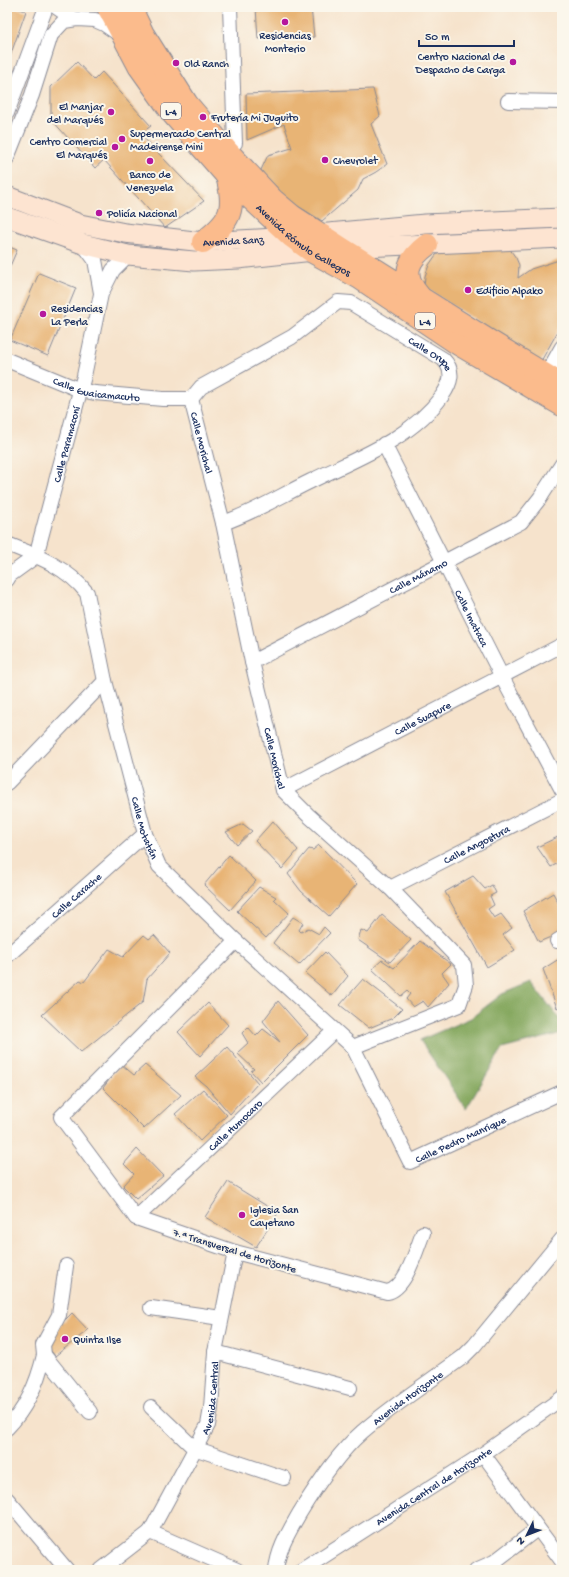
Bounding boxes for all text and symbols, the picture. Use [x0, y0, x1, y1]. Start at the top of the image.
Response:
marker: Residencias Monterio [280, 17, 290, 27]
scale bar [419, 22, 514, 48]
place label: Residencias Monterio [259, 31, 312, 56]
text: 50 m [425, 31, 450, 45]
place label: Centro Nacional de Despacho de Carga [415, 52, 506, 77]
marker: Centro Nacional de Despacho de Carga [508, 57, 518, 67]
marker: Old Ranch [171, 58, 181, 68]
place label: Old Ranch [184, 59, 229, 71]
place label: El Manjar del Marqués [47, 102, 104, 127]
road number: L-4 [161, 103, 181, 119]
marker: El Manjar del Marqués [106, 107, 116, 117]
marker: Frutería Mi Juguito [198, 112, 208, 122]
place label: Frutería Mi Juguito [210, 113, 299, 125]
place label: Supermercado Central Madeirense Mini [130, 129, 232, 154]
marker: Supermercado Central Madeirense Mini [117, 134, 127, 144]
place label: Centro Comercial El Marqués [30, 137, 108, 162]
marker: Centro Comercial El Marqués [110, 142, 120, 152]
marker: Chevrolet [320, 155, 330, 165]
marker: Banco de Venezuela [145, 156, 155, 166]
place label: Chevrolet [333, 156, 379, 168]
place label: Banco de Venezuela [126, 170, 174, 195]
street label: Avenida Rómulo Gallegos [253, 202, 353, 280]
marker: Policía Nacional [94, 208, 104, 218]
place label: Policía Nacional [106, 209, 178, 221]
street label: Avenida Sanz [203, 235, 265, 250]
marker: Edificio Alpako [463, 285, 473, 295]
place label: Edificio Alpako [476, 285, 543, 298]
place label: Residencias La Perla [51, 304, 103, 329]
marker: Residencias La Perla [38, 309, 48, 319]
road number: L-4 [415, 313, 435, 329]
street label: Calle Orupe [406, 335, 454, 373]
street label: Calle Guaicamacuto [51, 376, 141, 405]
street label: Calle Paramaconí [52, 404, 84, 484]
street label: Calle Morichal [187, 411, 214, 476]
street label: Calle Mánamo [388, 557, 450, 598]
street label: Calle Imataca [451, 588, 490, 650]
street label: Calle Suapure [393, 700, 454, 739]
street label: Calle Morichal [260, 727, 287, 791]
street label: Calle Motatán [128, 796, 160, 862]
street label: Calle Angostura [442, 823, 513, 868]
street label: Calle Carache [50, 871, 105, 922]
street label: Calle Humocaro [207, 1098, 266, 1154]
street label: Calle Pedro Manrique [414, 1114, 509, 1167]
place label: Iglesia San Cayetano [250, 1205, 299, 1230]
marker: Iglesia San Cayetano [237, 1210, 247, 1220]
street label: 7.ª Transversal de Horizonte [170, 1227, 298, 1277]
marker: Quinta Ilse [60, 1334, 70, 1344]
place label: Quinta Ilse [73, 1335, 121, 1347]
street label: Avenida Central [200, 1360, 222, 1437]
street label: Avenida Horizonte [371, 1369, 446, 1429]
street label: Avenida Central de Horizonte [374, 1446, 495, 1529]
north arrow [507, 1515, 547, 1555]
text: N [514, 1534, 528, 1547]

